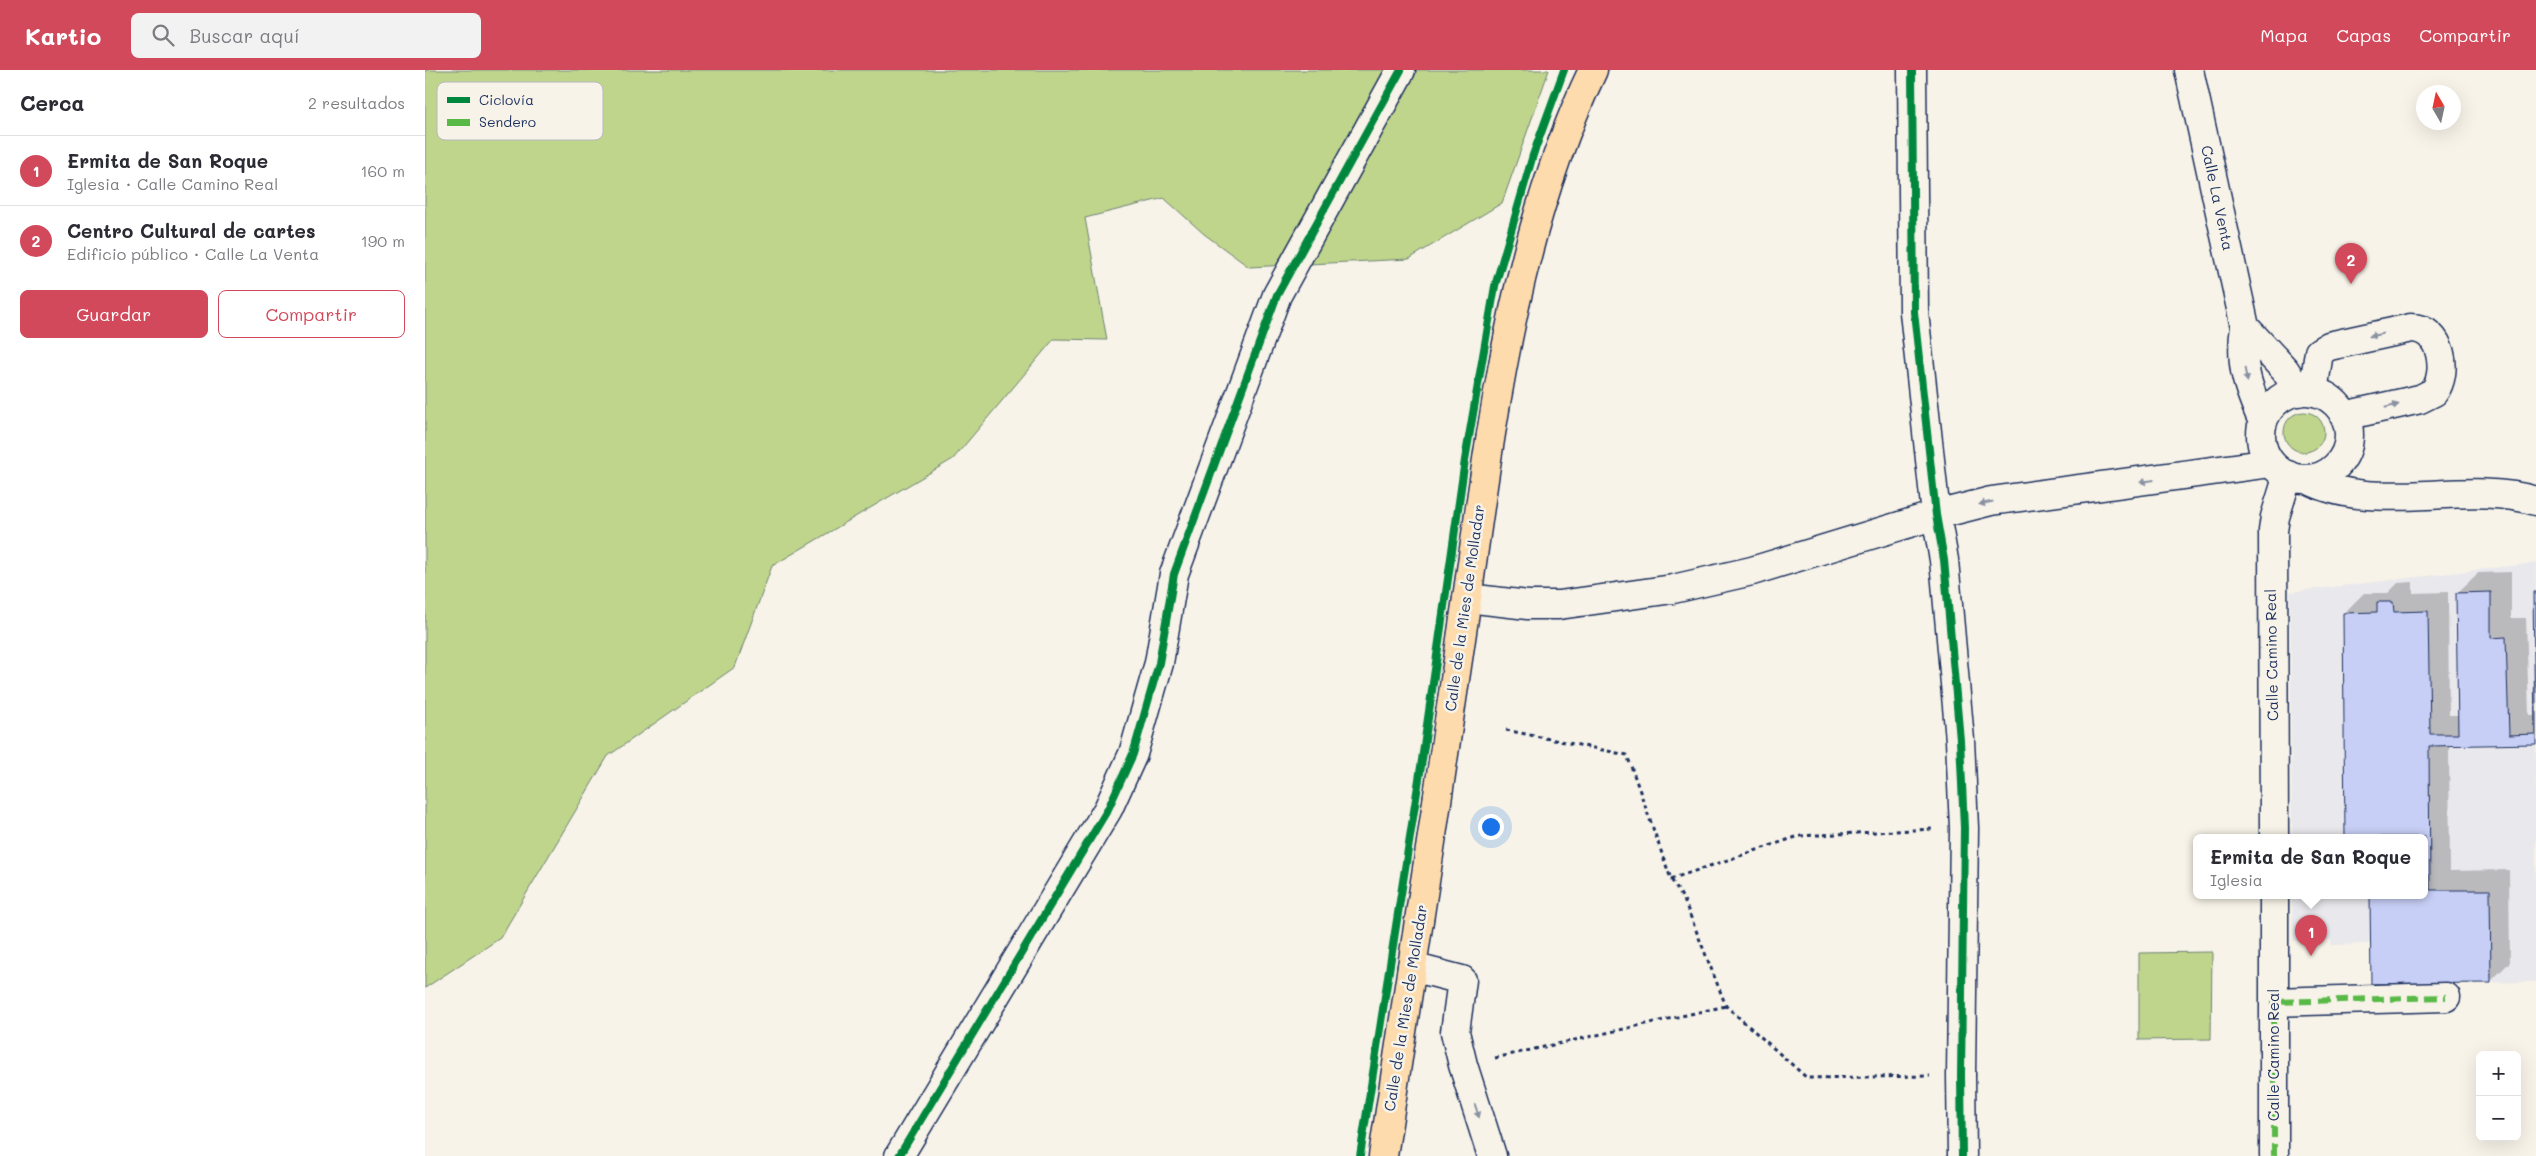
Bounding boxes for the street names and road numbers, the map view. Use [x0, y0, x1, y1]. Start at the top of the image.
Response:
street label: Calle La Venta [2197, 143, 2239, 252]
street label: Calle de la Mies de Molladar [1440, 503, 1488, 713]
street label: Calle Camino Real [2260, 589, 2282, 721]
street label: Calle de la Mies de Molladar [1379, 903, 1431, 1113]
street label: Calle Camino Real [2263, 989, 2283, 1121]

